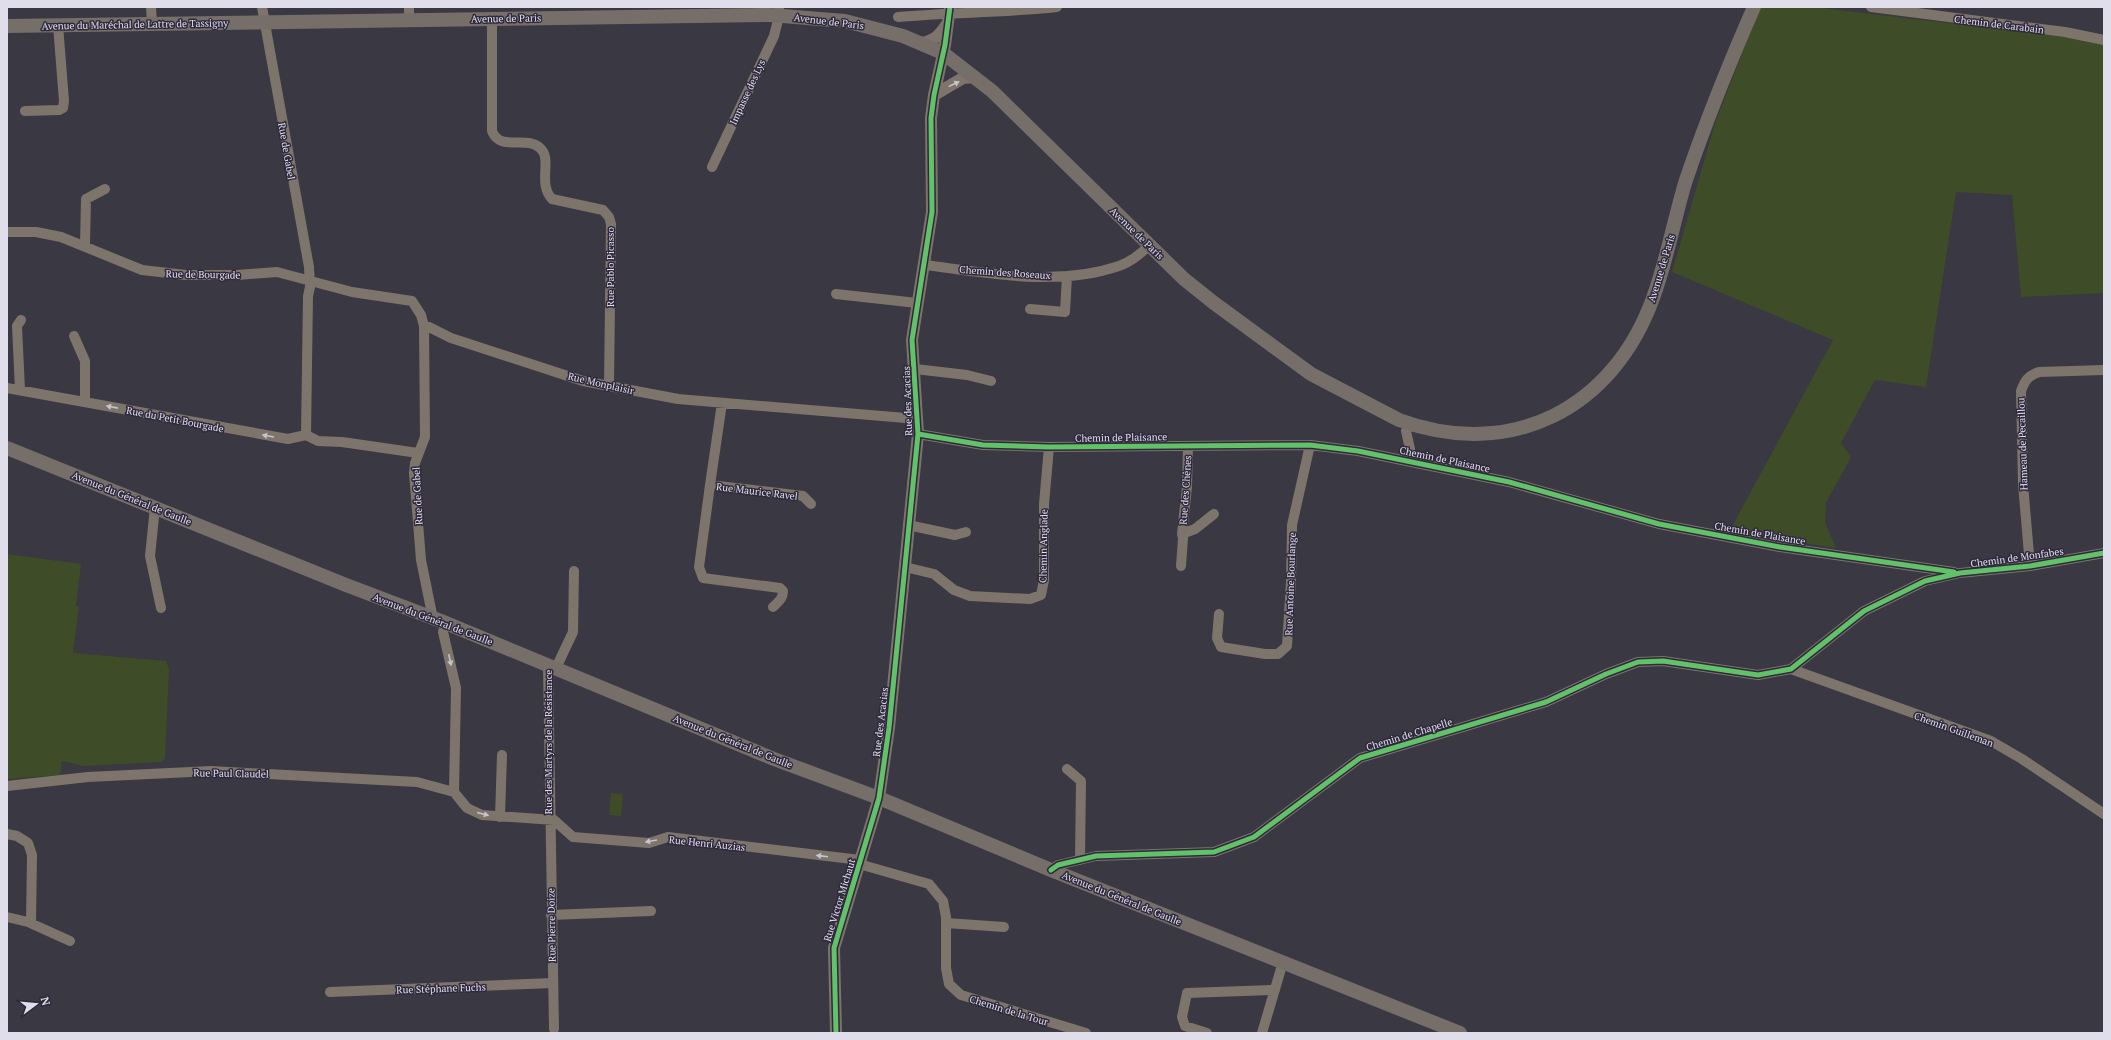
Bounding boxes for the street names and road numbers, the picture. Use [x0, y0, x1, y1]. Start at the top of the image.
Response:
street label: Avenue de Paris [471, 11, 541, 26]
street label: Avenue de Paris [793, 11, 865, 32]
street label: Chemin de Carabain [1953, 13, 2045, 36]
street label: Avenue du Maréchal de Lattre de Tassigny [42, 16, 229, 33]
street label: Impasse des Lys [727, 57, 768, 127]
street label: Rue de Gabel [275, 121, 298, 181]
street label: Avenue de Paris [1107, 204, 1166, 262]
street label: Rue Pablo Picasso [604, 227, 617, 307]
street label: Avenue de Paris [1645, 233, 1678, 304]
street label: Chemin des Roseaux [959, 263, 1052, 282]
street label: Rue de Bourgade [166, 267, 240, 282]
street label: Rue des Acacias [900, 366, 915, 436]
street label: Rue Monplaisir [566, 370, 635, 397]
street label: Hameau de Pecaillou [2014, 397, 2031, 491]
street label: Rue du Petit Bourgade [125, 404, 225, 435]
street label: Chemin de Plaisance [1075, 430, 1167, 445]
street label: Chemin de Plaisance [1398, 444, 1491, 475]
street label: Rue des Chênes [1177, 455, 1194, 525]
street label: Rue de Gabel [409, 467, 426, 525]
street label: Avenue du Général de Gaulle [70, 468, 194, 528]
street label: Rue Maurice Ravel [715, 480, 799, 503]
street label: Chemin Anglade [1036, 509, 1051, 583]
street label: Chemin de Plaisance [1713, 519, 1806, 548]
street label: Rue Antoine Bourlange [1282, 532, 1299, 636]
street label: Chemin de Monfabes [1970, 545, 2064, 570]
street label: Avenue du Général de Gaulle [371, 590, 495, 648]
street label: Rue des Martyrs de la Résistance [542, 670, 555, 814]
street label: Rue des Acacias [870, 687, 891, 758]
street label: Chemin Guilleman [1912, 709, 1995, 750]
street label: Avenue du Général de Gaulle [671, 711, 795, 771]
street label: Chemin de Chapelle [1364, 715, 1454, 754]
street label: Rue Paul Claudel [193, 766, 269, 781]
street label: Rue Henri Auzias [668, 833, 746, 854]
street label: Rue Victor Michaut [821, 857, 858, 943]
street label: Avenue du Général de Gaulle [1060, 868, 1184, 928]
street label: Rue Pierre Doize [544, 888, 559, 962]
street label: Rue Stéphane Fuchs [396, 980, 486, 997]
street label: Chemin de la Tour [968, 992, 1050, 1029]

